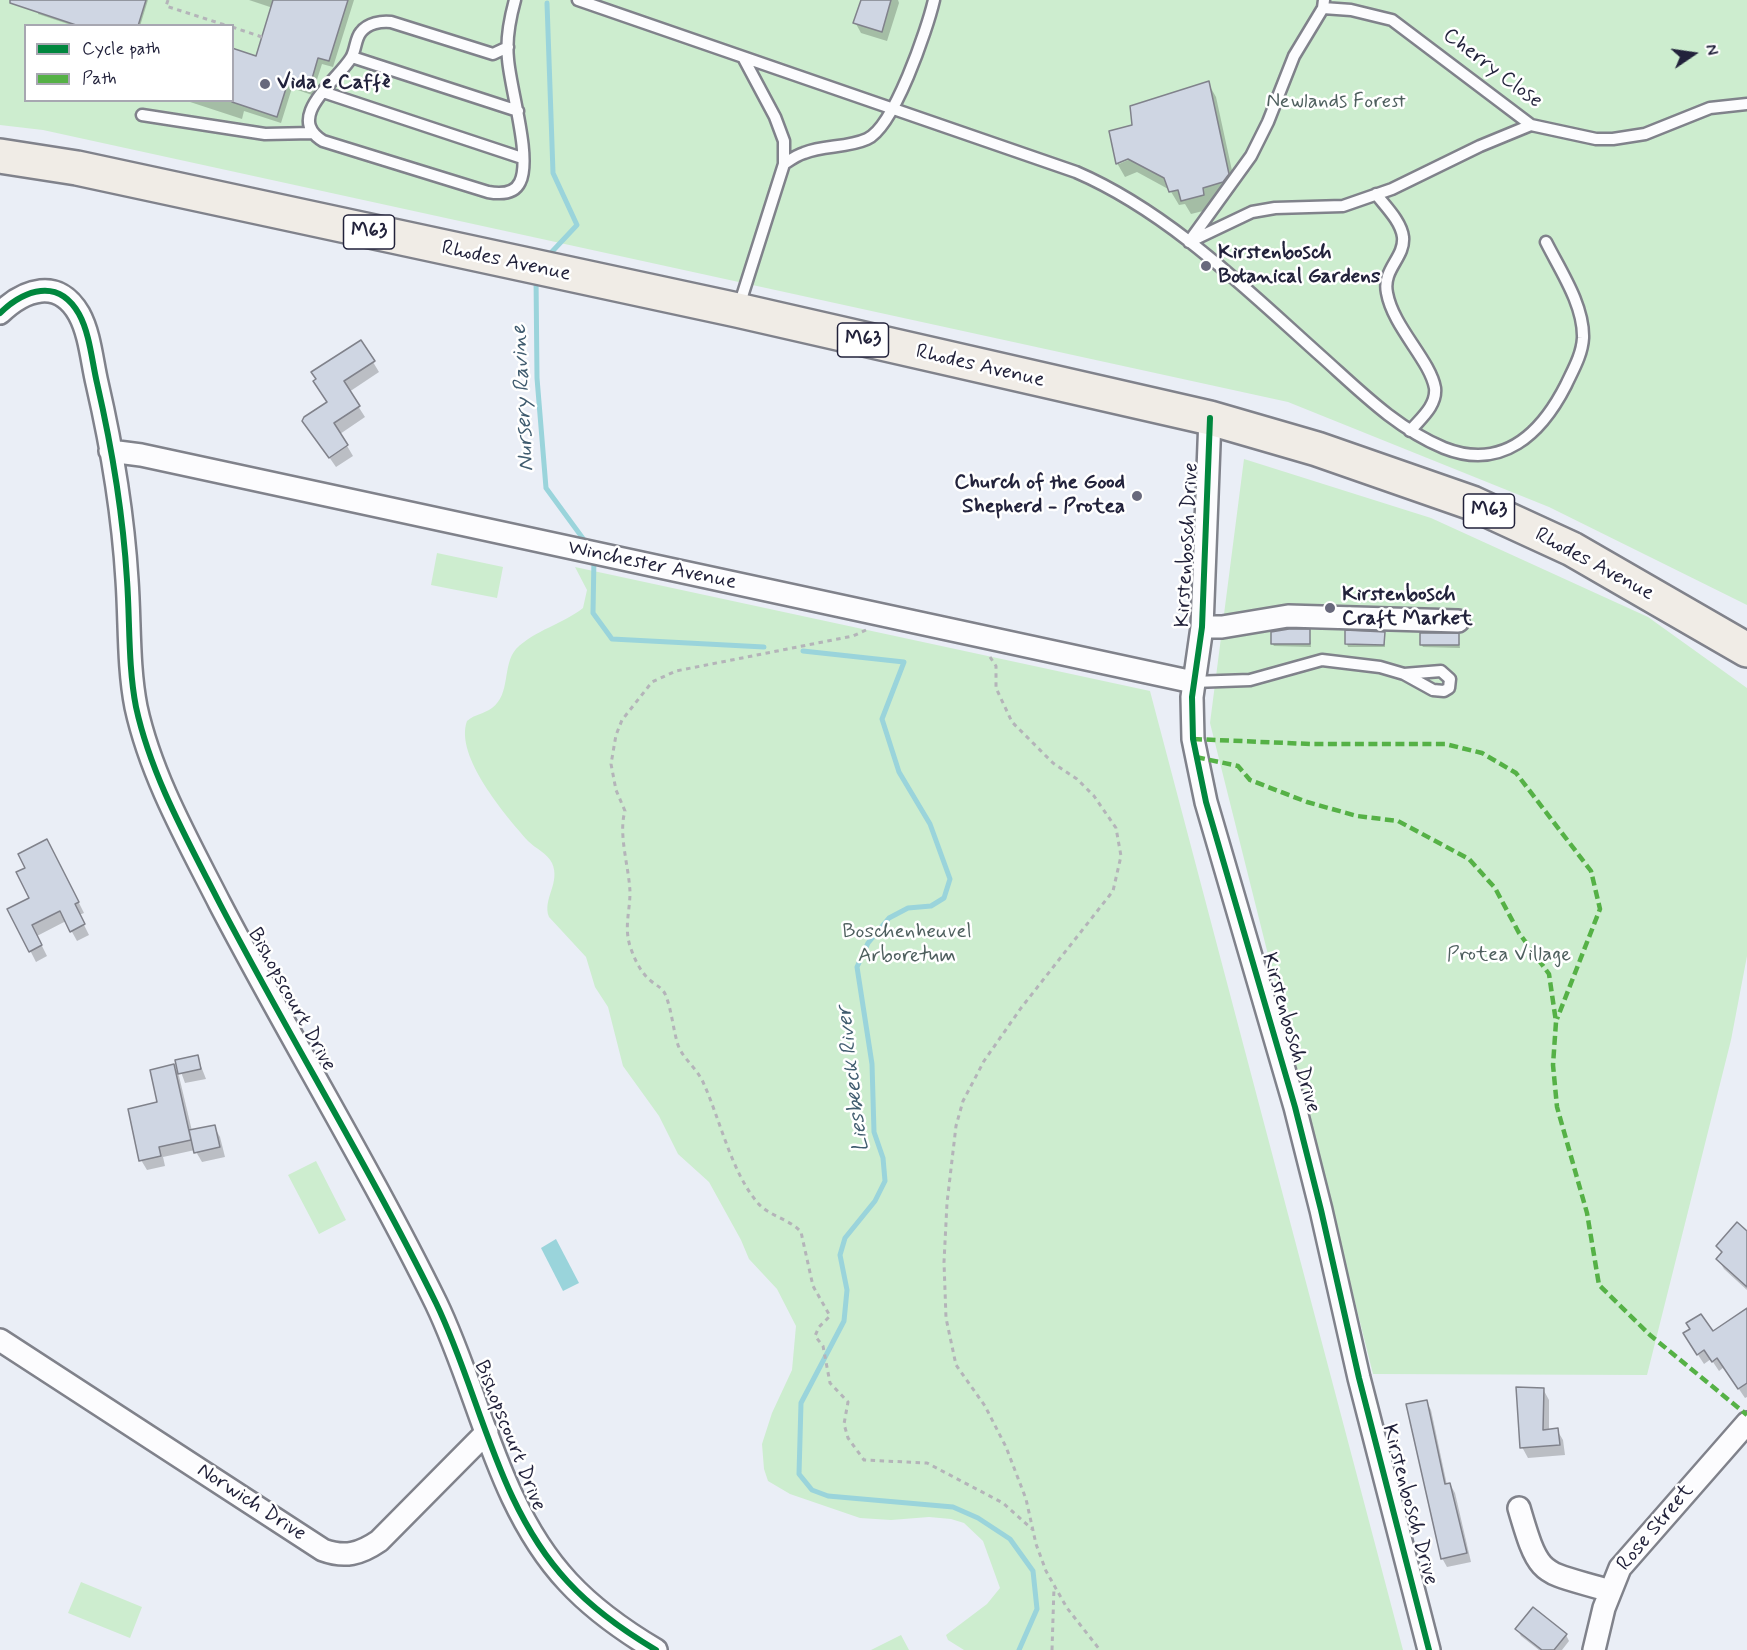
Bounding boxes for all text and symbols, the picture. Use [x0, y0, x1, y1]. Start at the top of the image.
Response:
street label: Cherry Close [1437, 23, 1547, 115]
legend [24, 24, 234, 102]
north arrow [1663, 24, 1723, 84]
text: Cycle path [82, 37, 160, 61]
text: N [1700, 42, 1722, 57]
text: Path [82, 67, 117, 91]
place label: Vida e Caffè [277, 71, 390, 97]
marker: Vida e Caffè [258, 77, 272, 91]
park label: Newlands Forest [1266, 90, 1406, 116]
road number: M63 [344, 215, 394, 249]
street label: Rhodes Avenue [439, 236, 573, 288]
place label: Kirstenbosch Botanical Gardens [1218, 241, 1380, 291]
marker: Kirstenbosch Botanical Gardens [1199, 259, 1213, 273]
road number: M63 [838, 323, 888, 357]
water label: Nursery Ravine [507, 324, 541, 472]
street label: Rhodes Avenue [913, 340, 1047, 394]
street label: Kirstenbosch Drive [1171, 462, 1205, 628]
place label: Church of the Good Shepherd - Protea [954, 471, 1125, 521]
marker: Church of the Good Shepherd - Protea [1130, 489, 1144, 503]
road number: M63 [1464, 494, 1514, 528]
street label: Rhodes Avenue [1530, 523, 1658, 607]
street label: Winchester Avenue [565, 536, 739, 596]
place label: Kirstenbosch Craft Market [1342, 583, 1473, 633]
marker: Kirstenbosch Craft Market [1323, 601, 1337, 615]
park label: Boschenheuvel Arboretum [842, 920, 972, 970]
street label: Bishopscourt Drive [241, 924, 341, 1076]
park label: Protea Village [1447, 943, 1571, 969]
street label: Kirstenbosch Drive [1255, 950, 1325, 1116]
water label: Liesbeeck River [832, 1005, 876, 1153]
street label: Bishopscourt Drive [467, 1357, 551, 1515]
street label: Kirstenbosch Drive [1375, 1422, 1443, 1588]
street label: Norwich Drive [192, 1458, 310, 1548]
street label: Rose Street [1612, 1479, 1700, 1577]

